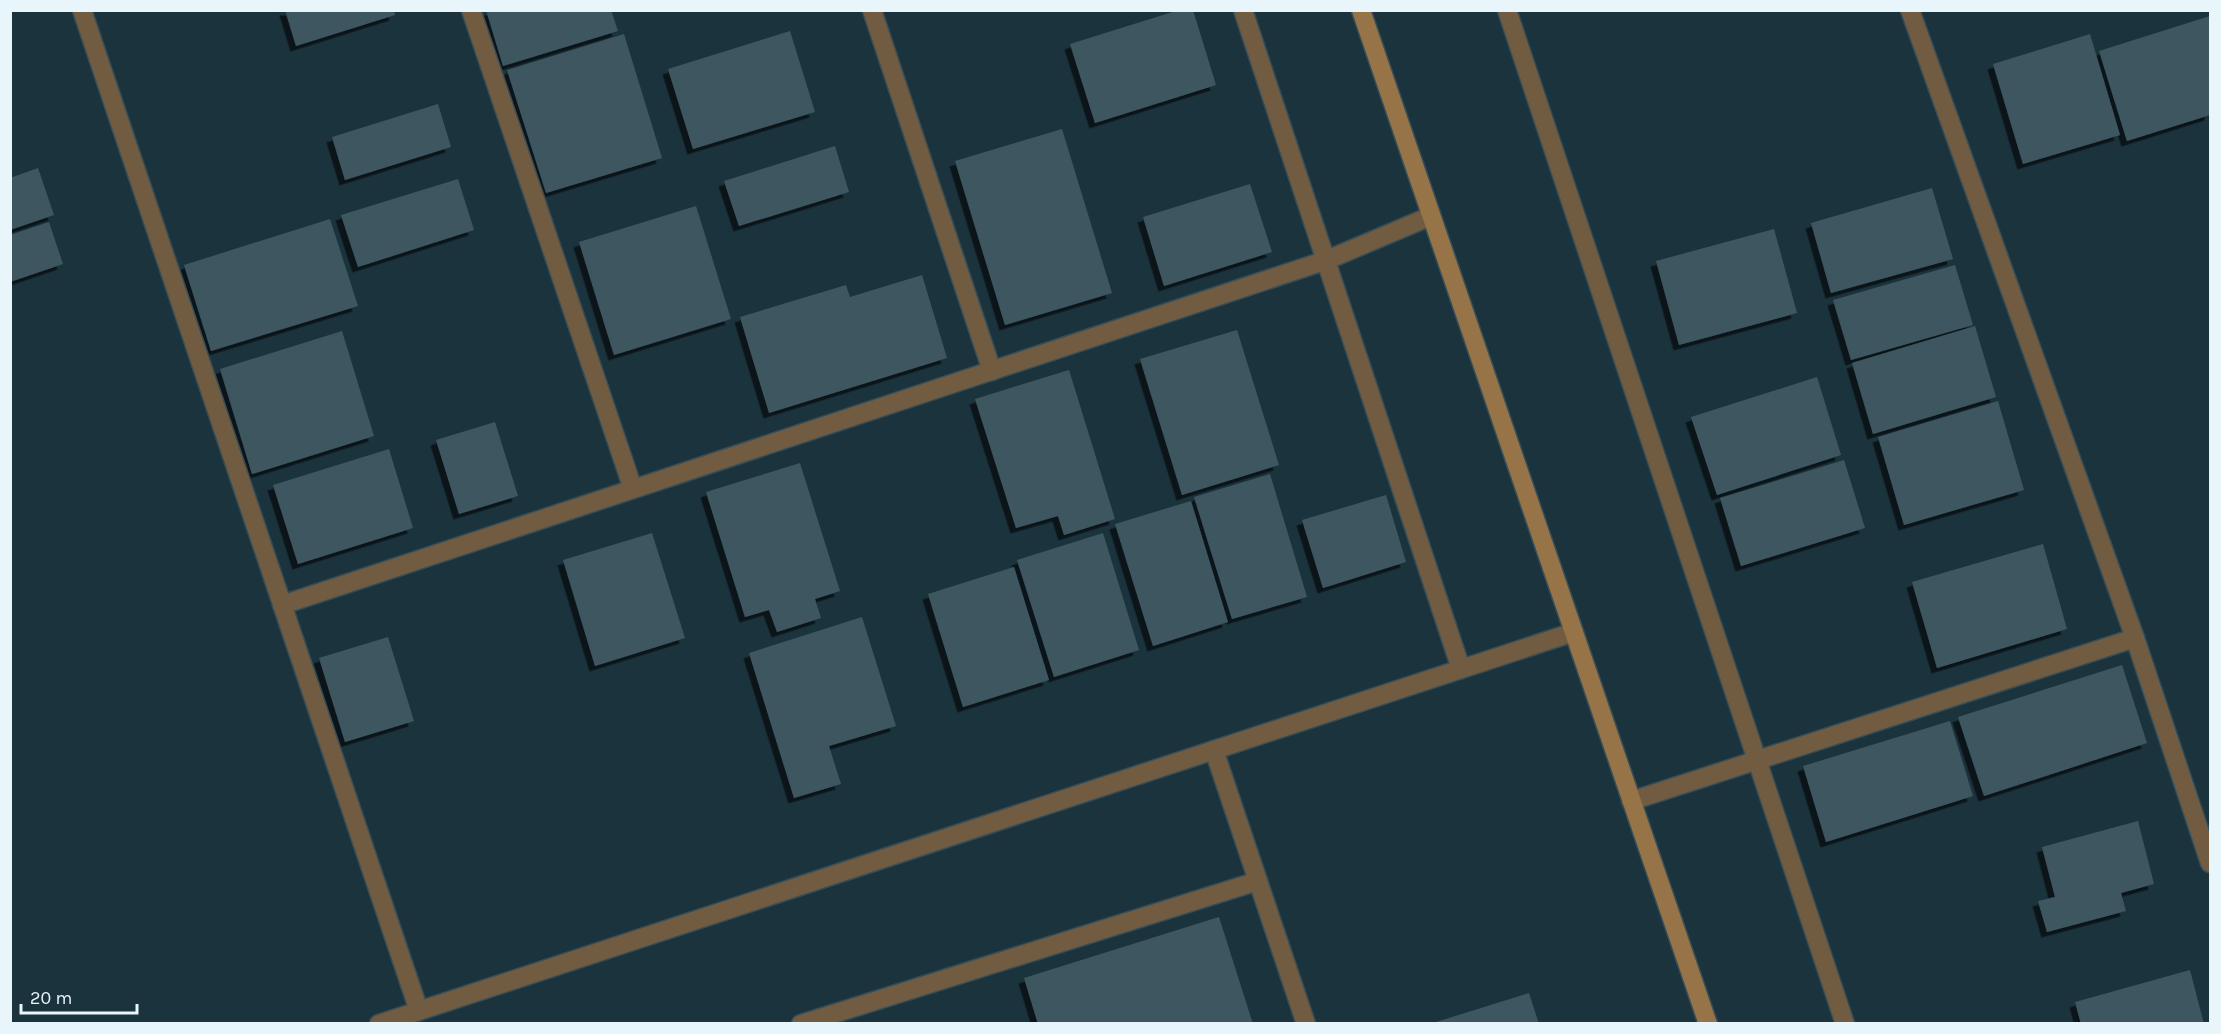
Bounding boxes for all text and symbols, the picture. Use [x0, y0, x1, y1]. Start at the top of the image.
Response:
scale bar [21, 977, 136, 1015]
text: 20 m [30, 987, 72, 1009]

